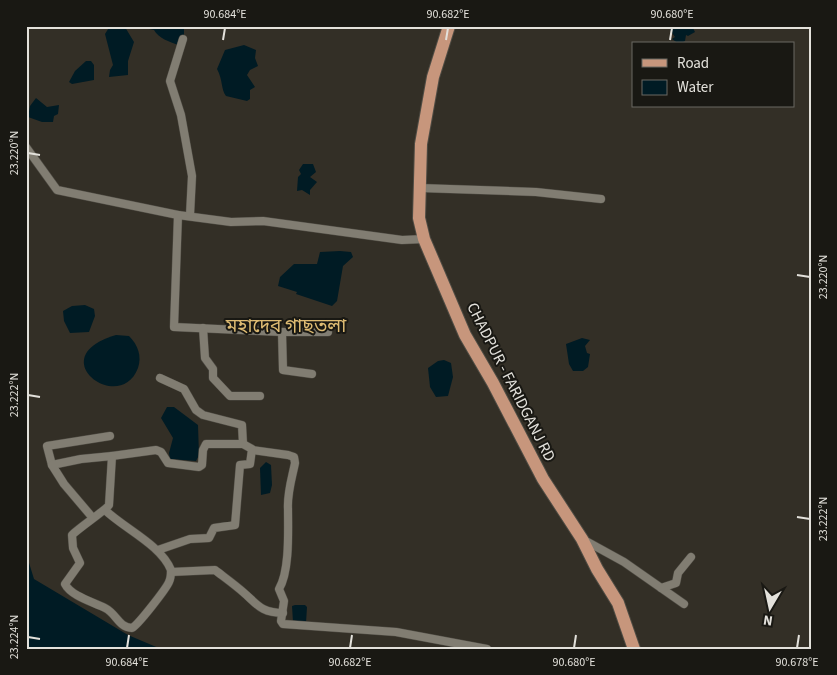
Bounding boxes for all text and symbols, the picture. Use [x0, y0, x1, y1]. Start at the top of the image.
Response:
text: 90.684°E [203, 6, 247, 23]
text: 90.682°E [426, 6, 470, 23]
text: 90.680°E [650, 6, 694, 23]
legend [632, 42, 794, 108]
text: Road [677, 53, 709, 74]
text: Water [677, 77, 714, 98]
text: 23.220°N [6, 131, 23, 175]
text: 23.220°N [815, 255, 832, 299]
street label: CHADPUR - FARIDGANJ RD [461, 299, 561, 465]
district label: মহাদেব গাছতলা [225, 313, 347, 340]
text: 23.222°N [6, 373, 23, 417]
text: 23.222°N [815, 497, 832, 541]
north arrow [744, 582, 794, 632]
text: N [762, 609, 774, 630]
text: 23.224°N [6, 615, 23, 659]
text: 90.684°E [105, 654, 149, 671]
text: 90.682°E [328, 654, 372, 671]
text: 90.680°E [552, 654, 596, 671]
text: 90.678°E [775, 654, 819, 671]

